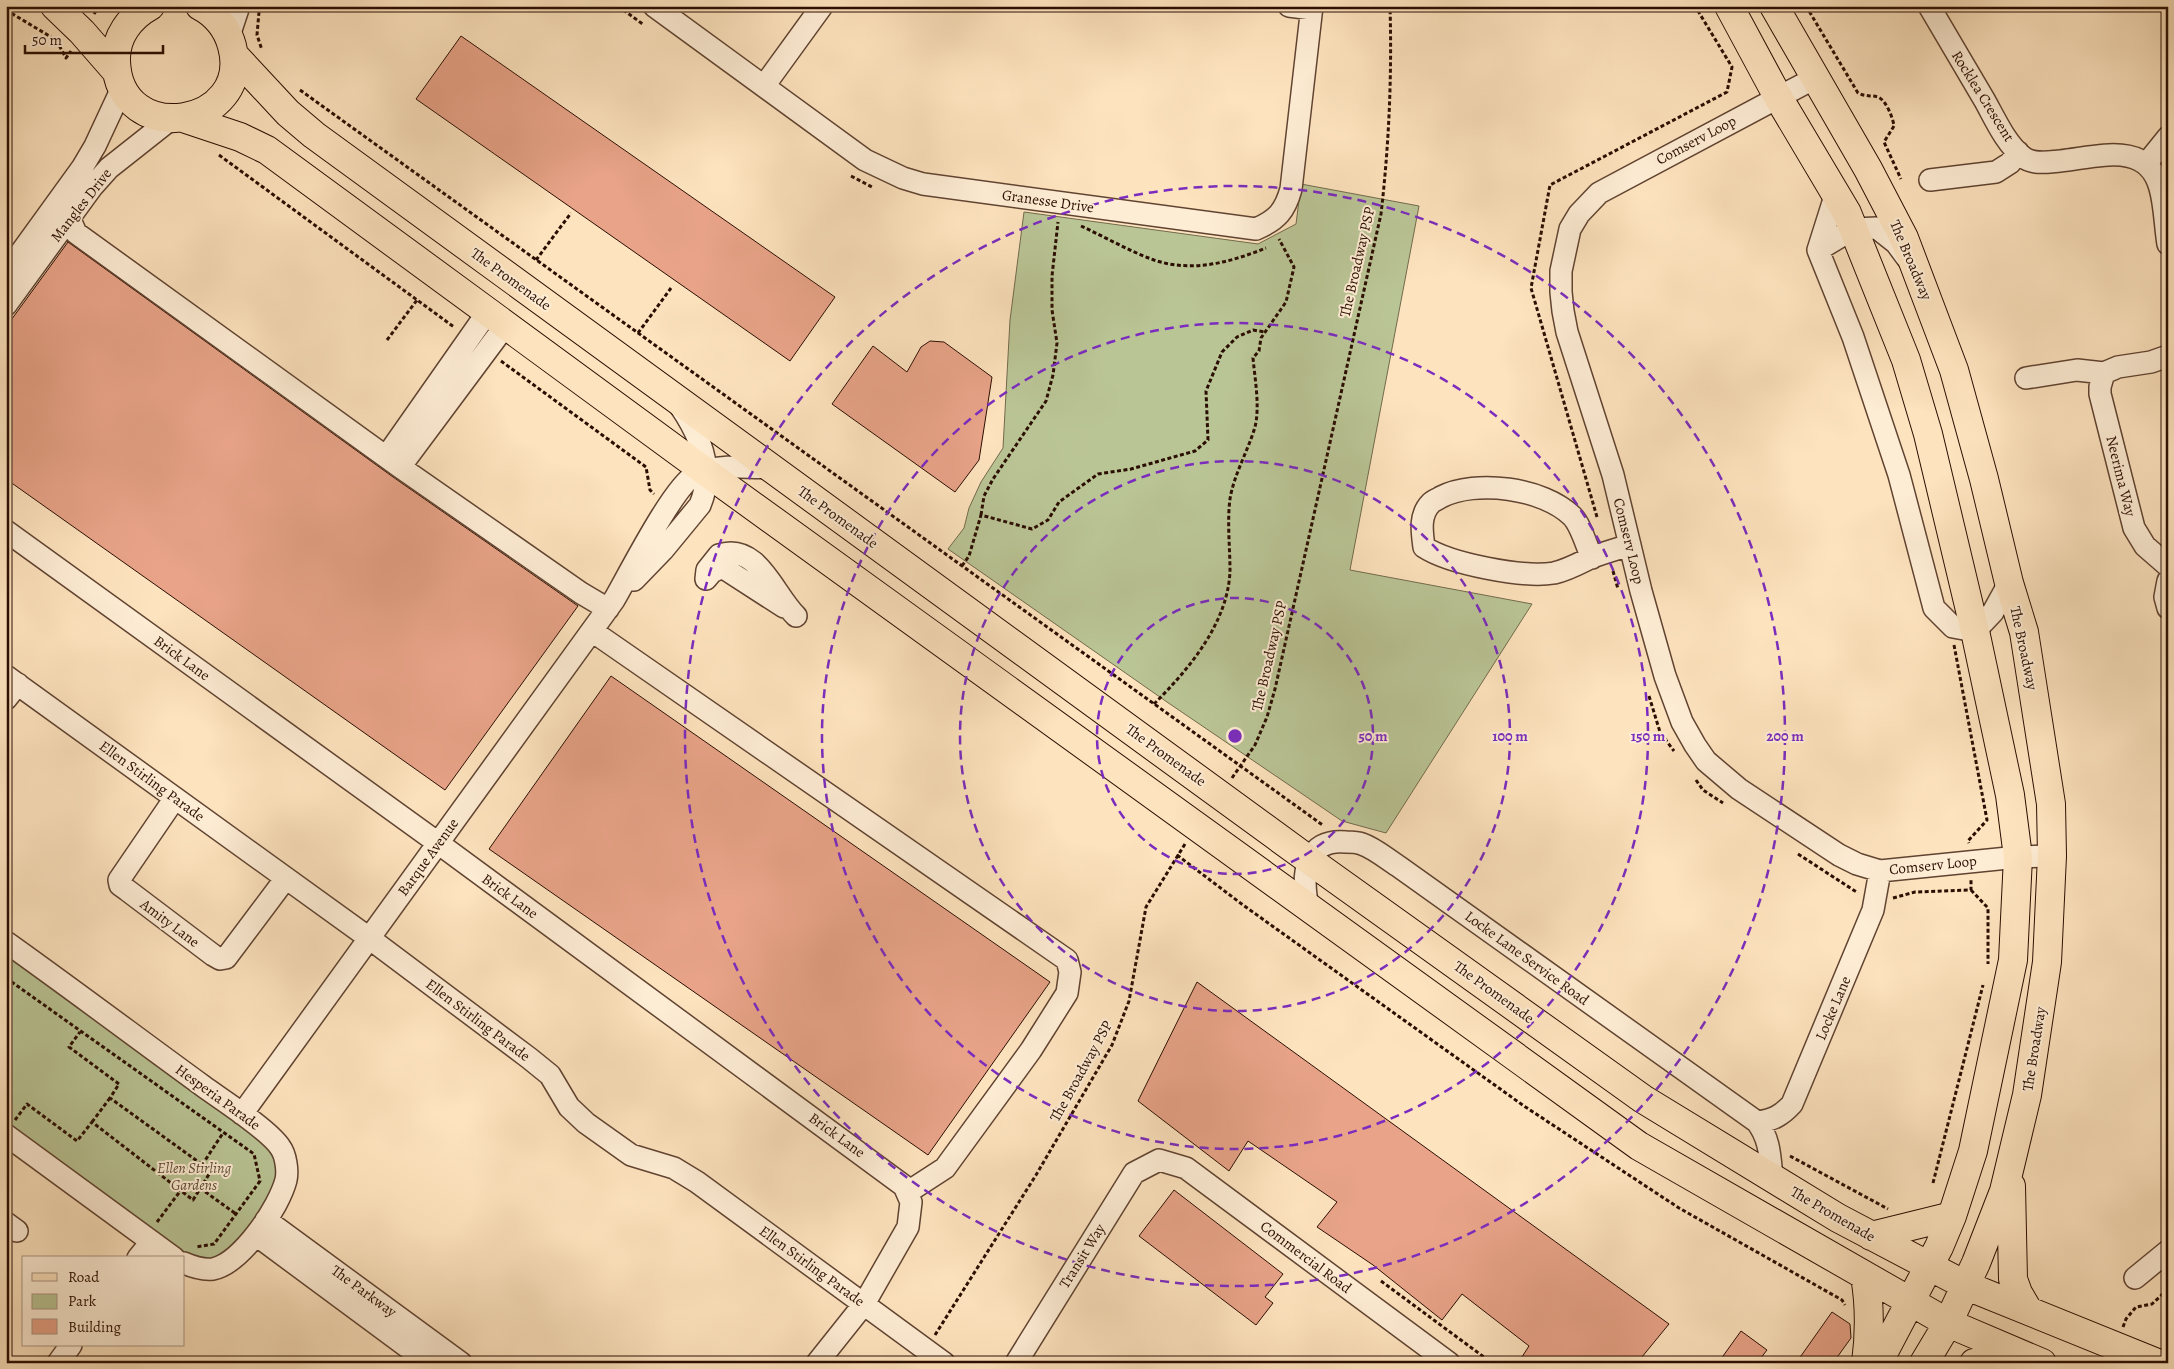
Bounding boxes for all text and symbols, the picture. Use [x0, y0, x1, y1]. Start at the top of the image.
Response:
scale bar [25, 22, 162, 54]
text: 50 m [32, 30, 62, 50]
street label: Rocklea Crescent [1947, 47, 2019, 145]
street label: Comserv Loop [1653, 111, 1740, 169]
street label: Mangles Drive [46, 164, 116, 246]
street label: Granesse Drive [1001, 185, 1096, 217]
street label: The Broadway PSP [1335, 205, 1379, 319]
street label: The Broadway [1885, 217, 1937, 303]
street label: The Promenade [467, 243, 555, 315]
street label: Neerima Way [2101, 434, 2141, 519]
street label: The Promenade [794, 481, 882, 553]
street label: Comserv Loop [1609, 496, 1649, 586]
street label: The Broadway PSP [1247, 599, 1291, 713]
street label: The Broadway [2005, 604, 2043, 692]
street label: Brick Lane [150, 631, 214, 685]
street label: The Promenade [1122, 719, 1210, 791]
text: 50 m [1358, 726, 1388, 746]
text: 100 m [1492, 726, 1528, 746]
text: 150 m [1631, 726, 1666, 746]
text: 200 m [1766, 726, 1804, 746]
centre of rings [1226, 727, 1244, 745]
street label: Ellen Stirling Parade [95, 736, 209, 826]
street label: Barque Avenue [393, 814, 463, 900]
street label: Comserv Loop [1888, 850, 1978, 880]
street label: Brick Lane [478, 869, 542, 923]
street label: Amity Lane [135, 894, 204, 952]
street label: Locke Lane Service Road [1461, 906, 1594, 1010]
street label: The Promenade [1450, 956, 1538, 1028]
street label: Locke Lane [1811, 973, 1856, 1043]
street label: Ellen Stirling Parade [422, 974, 535, 1066]
street label: The Broadway [2017, 1005, 2051, 1093]
street label: The Broadway PSP [1045, 1017, 1117, 1125]
street label: Hesperia Parade [171, 1059, 265, 1135]
street label: Brick Lane [805, 1108, 869, 1162]
park label: Ellen Stirling Gardens [157, 1158, 231, 1195]
street label: The Promenade [1787, 1182, 1879, 1247]
street label: Commercial Road [1256, 1216, 1356, 1298]
street label: Transit Way [1054, 1220, 1110, 1292]
street label: Ellen Stirling Parade [755, 1221, 869, 1311]
legend [22, 1256, 185, 1346]
street label: The Parkway [327, 1260, 401, 1322]
text: Road [68, 1267, 100, 1287]
text: Park [68, 1291, 97, 1311]
text: Building [68, 1317, 121, 1337]

